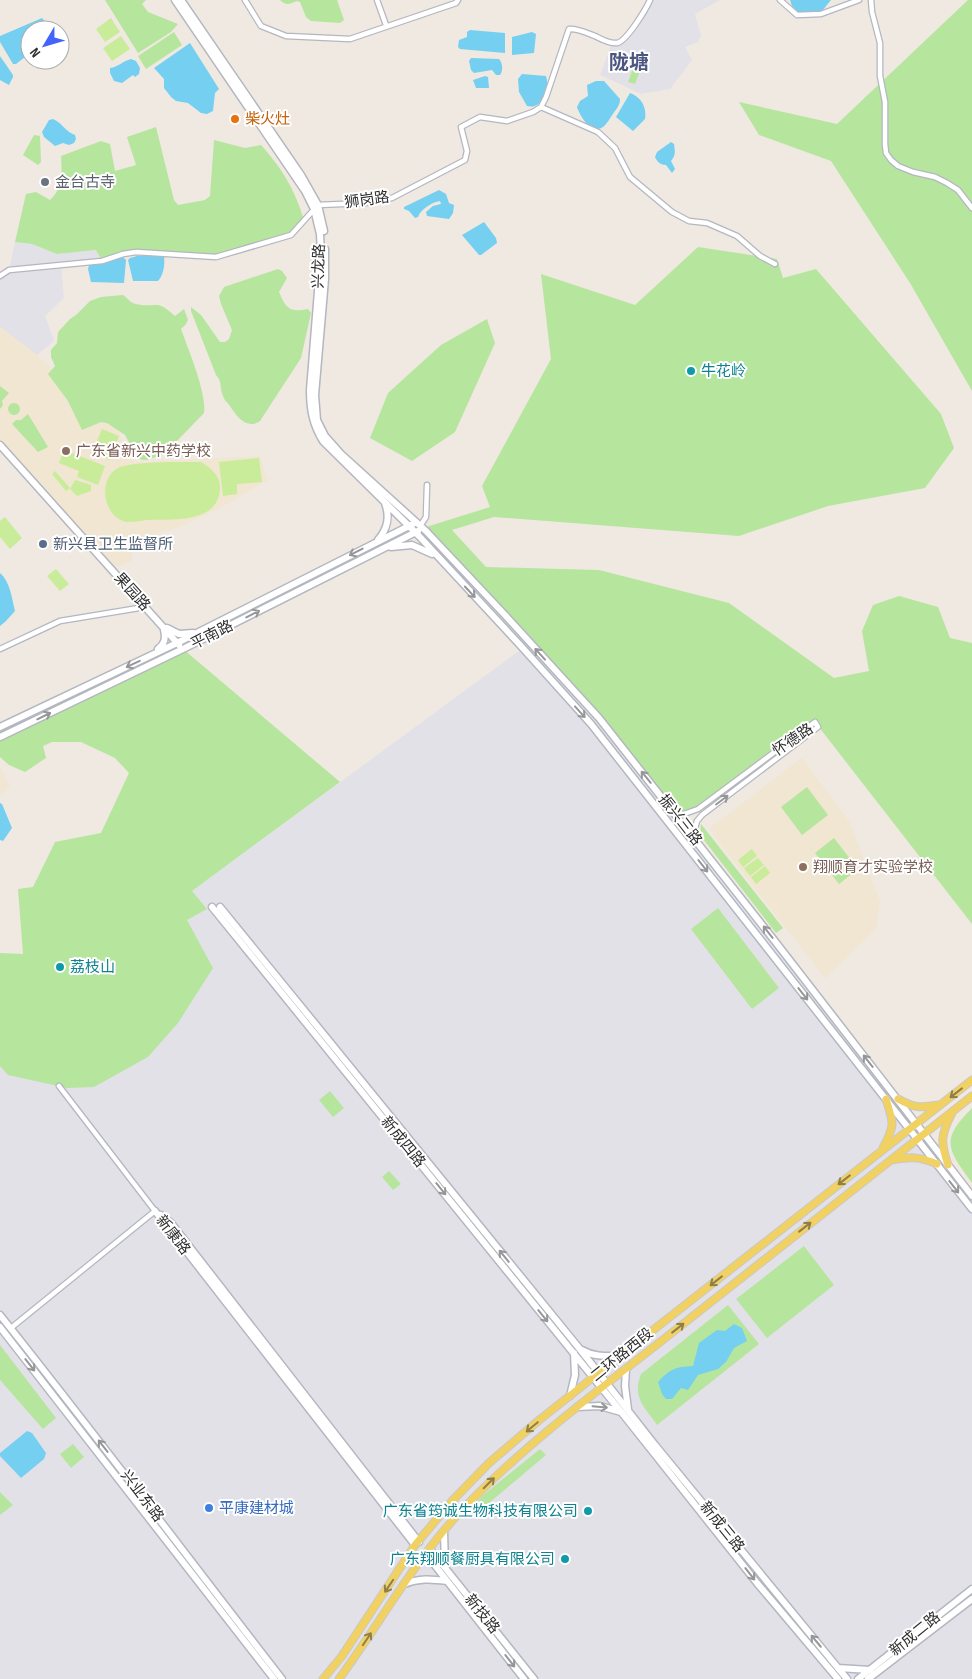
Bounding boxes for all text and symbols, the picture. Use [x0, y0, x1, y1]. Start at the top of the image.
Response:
north arrow [20, 20, 70, 70]
text: N [26, 45, 44, 61]
district label: 陇塘 [609, 51, 649, 75]
place label: 柴火灶 [245, 110, 290, 129]
marker: 柴火灶 [229, 113, 241, 125]
place label: 金台古寺 [55, 173, 115, 192]
marker: 金台古寺 [39, 176, 51, 188]
street label: 狮岗路 [343, 187, 391, 213]
street label: 兴龙路 [309, 243, 329, 289]
place label: 牛花岭 [701, 362, 746, 381]
marker: 牛花岭 [685, 365, 697, 377]
place label: 广东省新兴中药学校 [76, 442, 211, 461]
marker: 广东省新兴中药学校 [60, 445, 72, 457]
place label: 新兴县卫生监督所 [53, 535, 173, 554]
marker: 新兴县卫生监督所 [37, 538, 49, 550]
one-way arrow [349, 547, 364, 557]
street label: 果园路 [110, 569, 154, 615]
one-way arrow [464, 586, 476, 598]
one-way arrow [245, 609, 260, 618]
street label: 平南路 [188, 616, 236, 654]
one-way arrow [534, 647, 546, 660]
one-way arrow [126, 659, 141, 669]
one-way arrow [574, 705, 586, 718]
one-way arrow [36, 711, 51, 720]
street label: 怀德路 [769, 720, 817, 760]
one-way arrow [640, 771, 651, 784]
street label: 振兴三路 [654, 791, 706, 849]
one-way arrow [715, 795, 729, 805]
place label: 翔顺育才实验学校 [813, 858, 933, 877]
one-way arrow [697, 860, 708, 873]
marker: 翔顺育才实验学校 [797, 861, 809, 873]
one-way arrow [762, 926, 773, 939]
place label: 荔枝山 [70, 958, 115, 977]
marker: 荔枝山 [54, 961, 66, 973]
one-way arrow [798, 987, 809, 1000]
one-way arrow [862, 1054, 873, 1067]
one-way arrow [950, 1087, 963, 1098]
street label: 新成四路 [377, 1113, 429, 1171]
one-way arrow [838, 1175, 851, 1186]
one-way arrow [949, 1180, 960, 1193]
one-way arrow [435, 1183, 446, 1196]
street label: 新康路 [152, 1211, 194, 1259]
one-way arrow [798, 1222, 812, 1232]
one-way arrow [498, 1250, 509, 1263]
one-way arrow [710, 1275, 723, 1286]
one-way arrow [538, 1309, 549, 1322]
one-way arrow [671, 1322, 684, 1333]
street label: 二环路西段 [587, 1324, 657, 1386]
one-way arrow [25, 1358, 35, 1372]
one-way arrow [591, 1403, 607, 1412]
one-way arrow [525, 1421, 538, 1432]
one-way arrow [98, 1439, 108, 1453]
street label: 兴业东路 [116, 1466, 168, 1526]
one-way arrow [483, 1477, 496, 1489]
street label: 新成三路 [696, 1498, 748, 1556]
place label: 平康建材城 [219, 1499, 294, 1518]
marker: 平康建材城 [203, 1502, 215, 1514]
place label: 广东省筠诚生物科技有限公司 [383, 1502, 578, 1521]
marker: 广东省筠诚生物科技有限公司 [582, 1505, 594, 1517]
place label: 广东翔顺餐厨具有限公司 [390, 1550, 555, 1569]
marker: 广东翔顺餐厨具有限公司 [559, 1553, 571, 1565]
one-way arrow [745, 1567, 756, 1580]
one-way arrow [384, 1578, 394, 1592]
street label: 新技路 [460, 1591, 504, 1637]
street label: 新成二路 [886, 1608, 944, 1660]
one-way arrow [362, 1633, 372, 1647]
one-way arrow [810, 1635, 821, 1648]
one-way arrow [504, 1654, 515, 1667]

